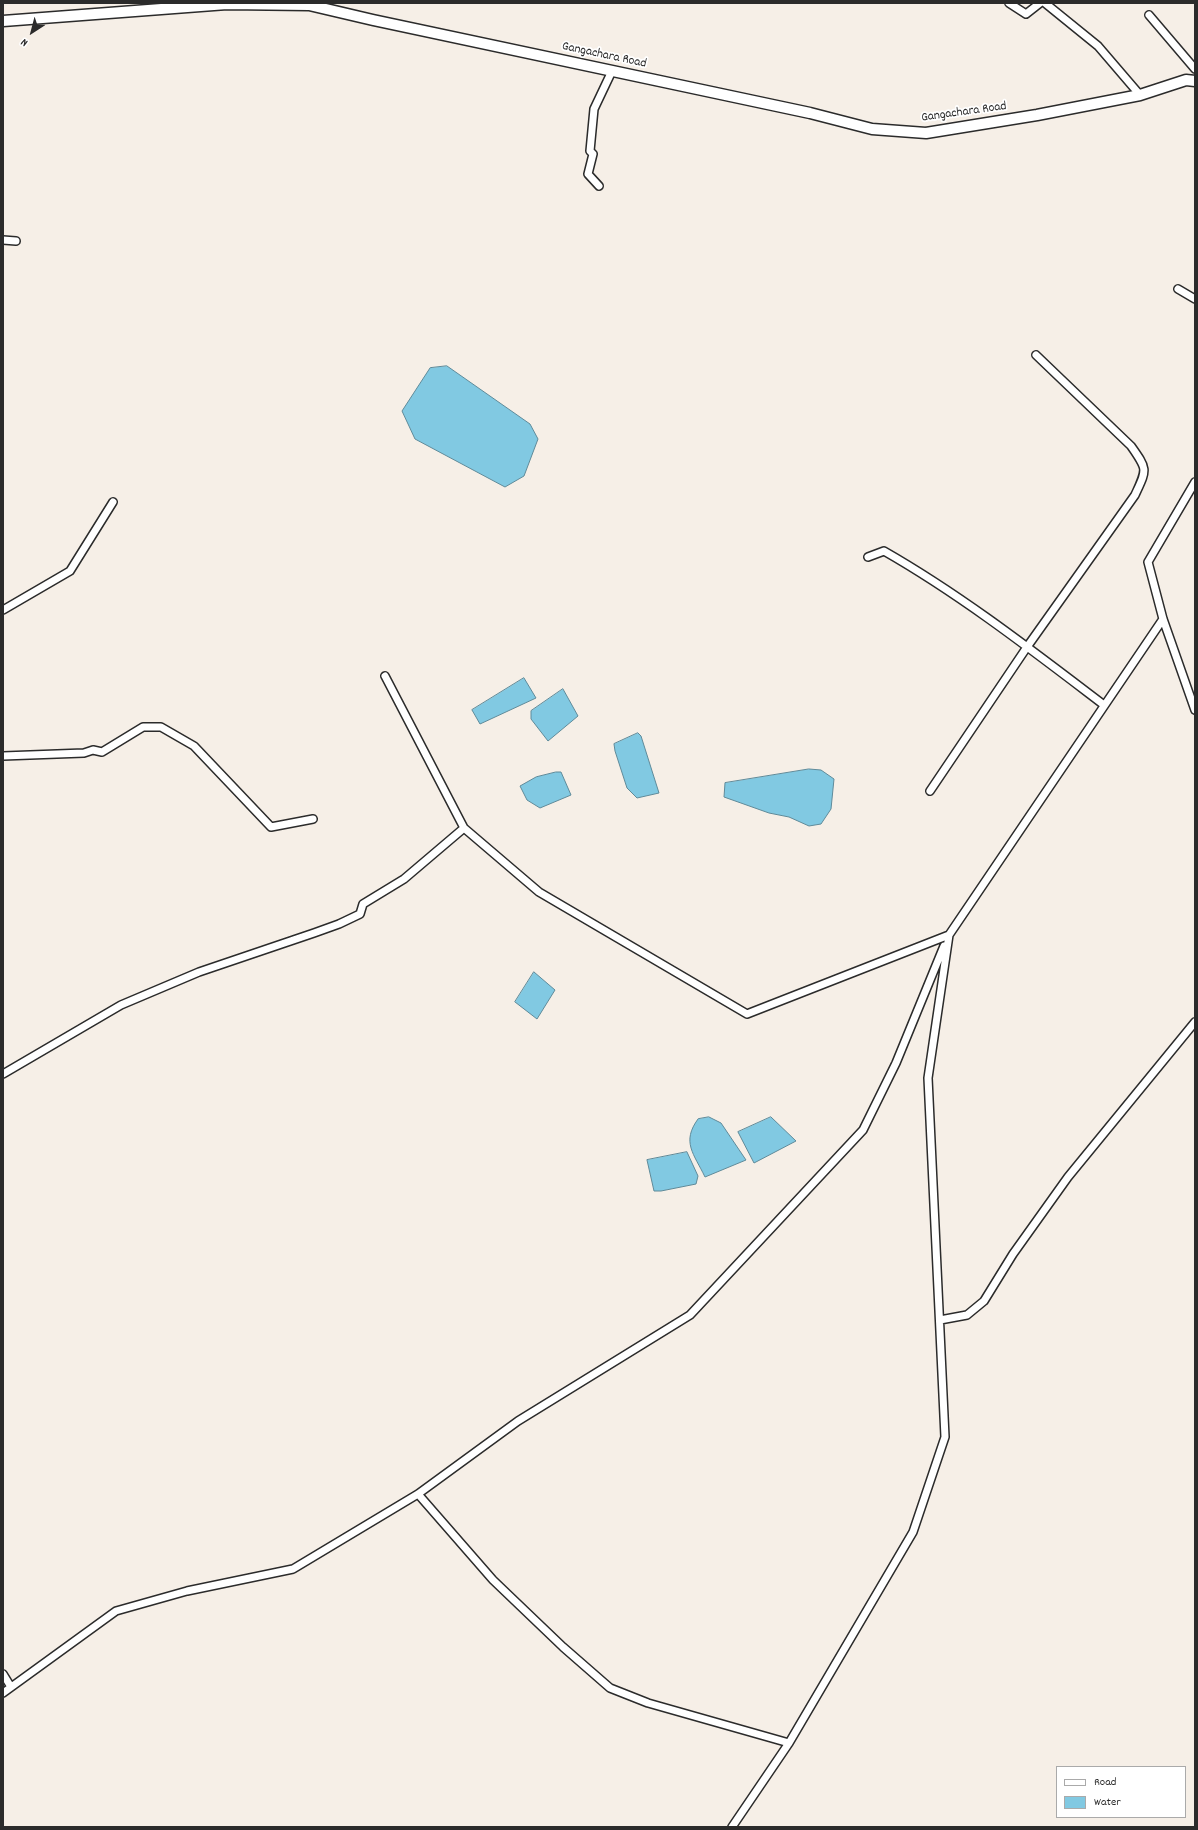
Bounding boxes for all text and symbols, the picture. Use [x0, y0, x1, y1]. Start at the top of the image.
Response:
north arrow [12, 12, 52, 52]
text: N [18, 34, 32, 50]
street label: Gangachara Road [560, 39, 648, 73]
street label: Gangachara Road [920, 99, 1008, 127]
legend [1056, 1766, 1186, 1818]
text: Road [1094, 1774, 1116, 1791]
text: Water [1094, 1794, 1121, 1811]

